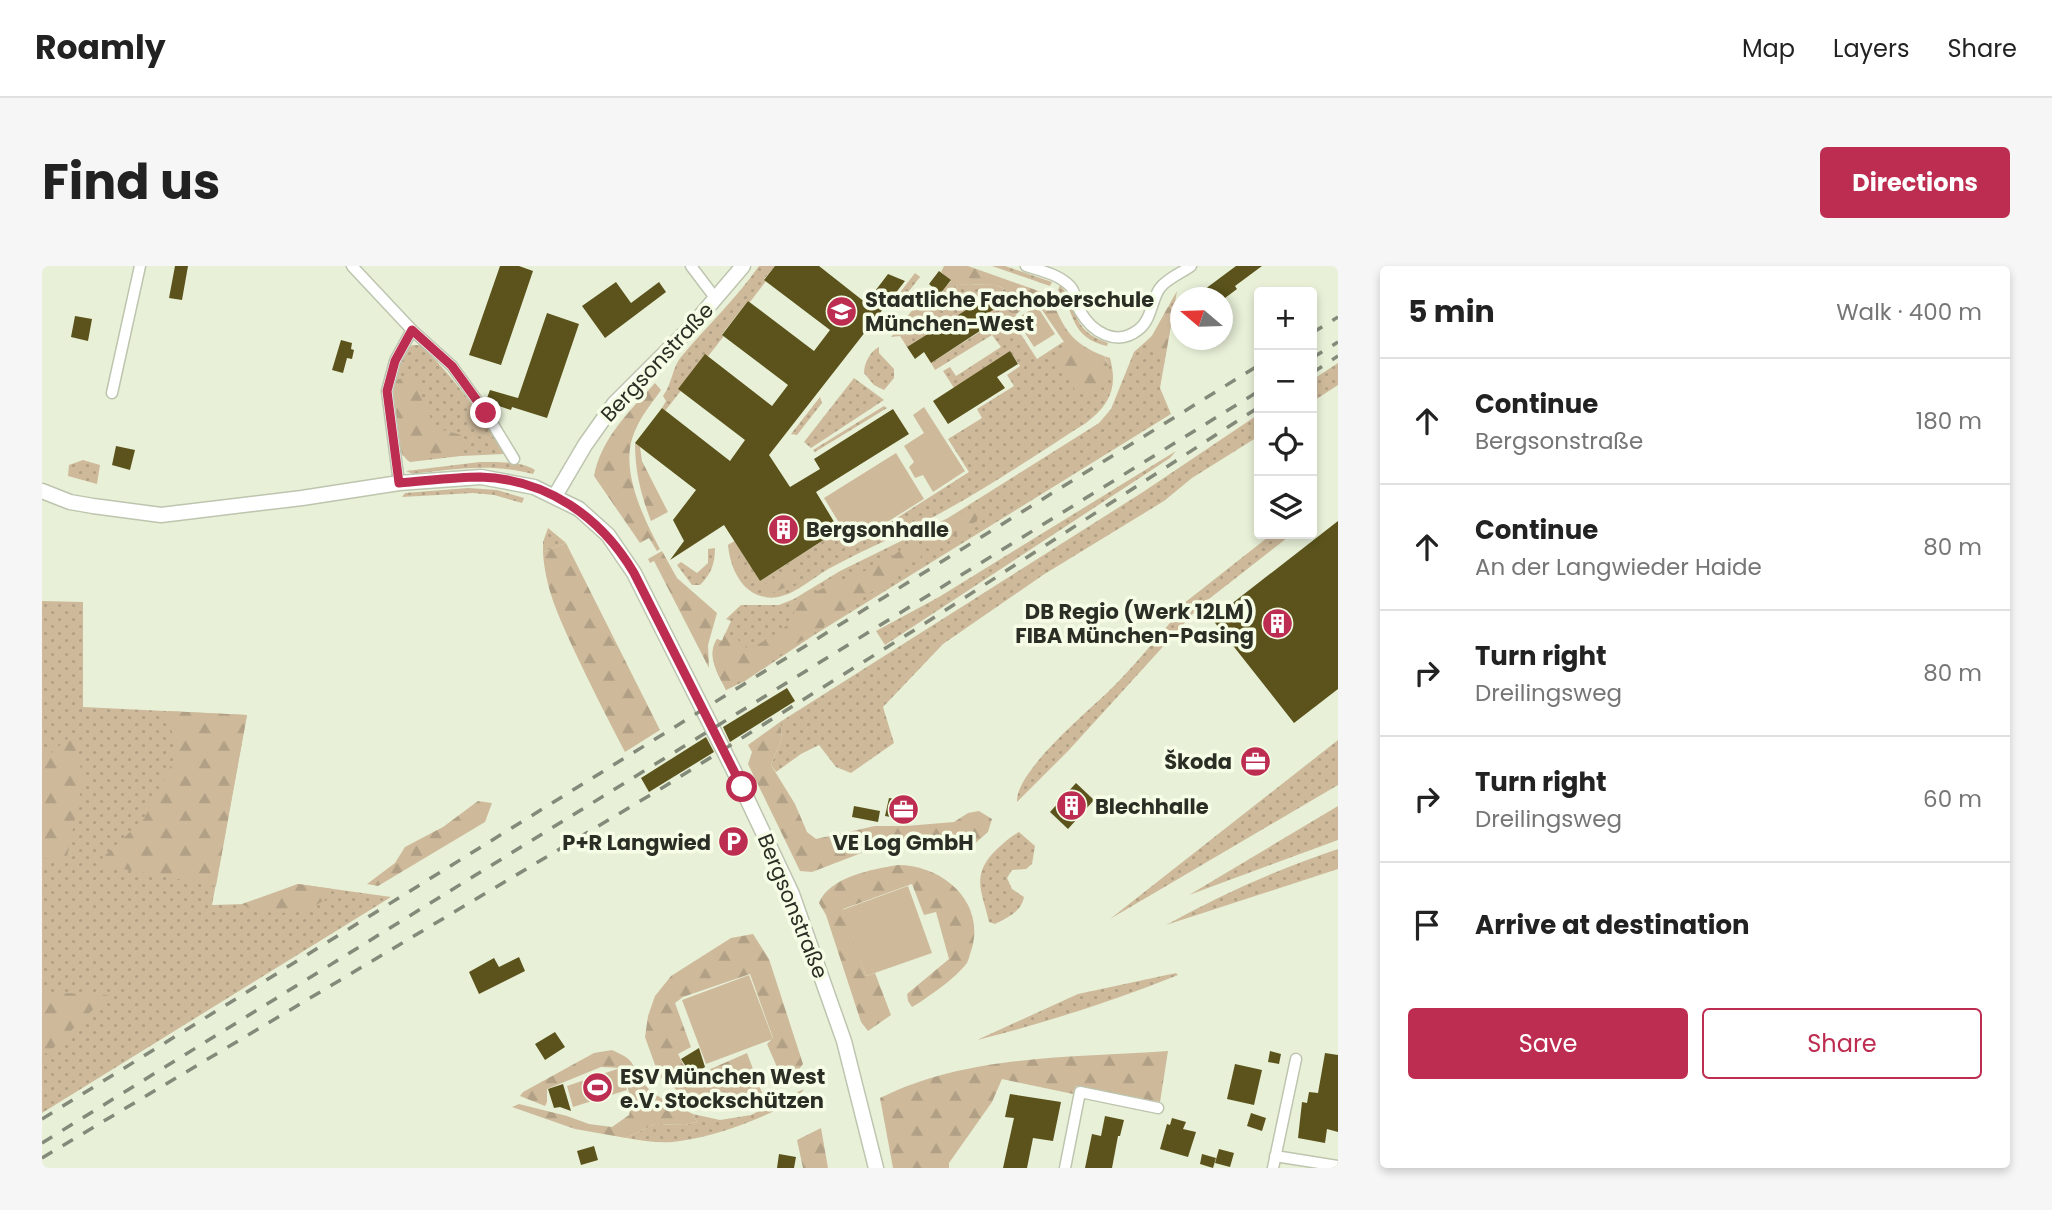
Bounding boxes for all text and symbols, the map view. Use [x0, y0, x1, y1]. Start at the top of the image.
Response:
text: Roamly [35, 24, 165, 71]
text: Map [1742, 32, 1795, 65]
text: Layers [1833, 32, 1909, 65]
text: Share [1947, 32, 2017, 65]
button: Directions [1820, 147, 2010, 218]
text: Find us [42, 148, 220, 216]
place label: Staatliche Fachoberschule München-West [865, 285, 1154, 338]
north arrow [1170, 287, 1233, 350]
map controls [1254, 287, 1317, 539]
button: + [1254, 287, 1317, 350]
text: 5 min [1408, 290, 1495, 333]
school or university icon: Staatliche Fachoberschule München-West [825, 294, 859, 328]
street label: Bergsonstraße [594, 296, 720, 428]
text: Walk · 400 m [1836, 296, 1982, 328]
button: − [1254, 350, 1317, 413]
text: Continue [1475, 386, 1598, 422]
route end [470, 397, 501, 428]
icon: ahead [1408, 402, 1446, 440]
text: 180 m [1916, 405, 1982, 437]
button: locate [1254, 413, 1317, 476]
text: Bergsonstraße [1475, 425, 1643, 457]
button: layers [1254, 476, 1317, 539]
building icon: Bergsonhalle [766, 512, 800, 546]
text: Continue [1475, 512, 1598, 548]
place label: Bergsonhalle [806, 515, 949, 544]
icon: ahead [1408, 528, 1446, 566]
text: 80 m [1923, 531, 1982, 563]
text: An der Langwieder Haide [1475, 551, 1762, 583]
place label: DB Regio (Werk 12LM) FIBA München-Pasing [1015, 597, 1254, 650]
building icon: DB Regio (Werk 12LM) FIBA München-Pasing [1260, 606, 1294, 640]
text: Turn right [1475, 638, 1607, 674]
icon: right [1408, 654, 1446, 692]
text: 80 m [1923, 657, 1982, 689]
text: Dreilingsweg [1475, 677, 1622, 709]
office icon: Škoda [1238, 744, 1272, 778]
place label: Škoda [1164, 747, 1232, 776]
text: Turn right [1475, 764, 1607, 800]
route start [726, 771, 757, 802]
icon: right [1408, 780, 1446, 818]
text: 60 m [1923, 783, 1982, 815]
building icon: Blechhalle [1055, 789, 1089, 823]
place label: Blechhalle [1095, 792, 1209, 821]
office icon: VE Log GmbH [886, 793, 920, 827]
text: Dreilingsweg [1475, 803, 1622, 835]
parking icon: P+R Langwied [717, 825, 751, 859]
place label: P+R Langwied [562, 828, 711, 857]
place label: VE Log GmbH [832, 828, 974, 857]
street label: Bergsonstraße [751, 829, 835, 983]
icon: arrive [1408, 906, 1446, 944]
text: Arrive at destination [1475, 907, 1750, 943]
button: Save [1408, 1008, 1688, 1079]
button: Share [1702, 1008, 1982, 1079]
place label: ESV München West e.V. Stockschützen [620, 1062, 825, 1115]
sports icon: ESV München West e.V. Stockschützen [580, 1071, 614, 1105]

